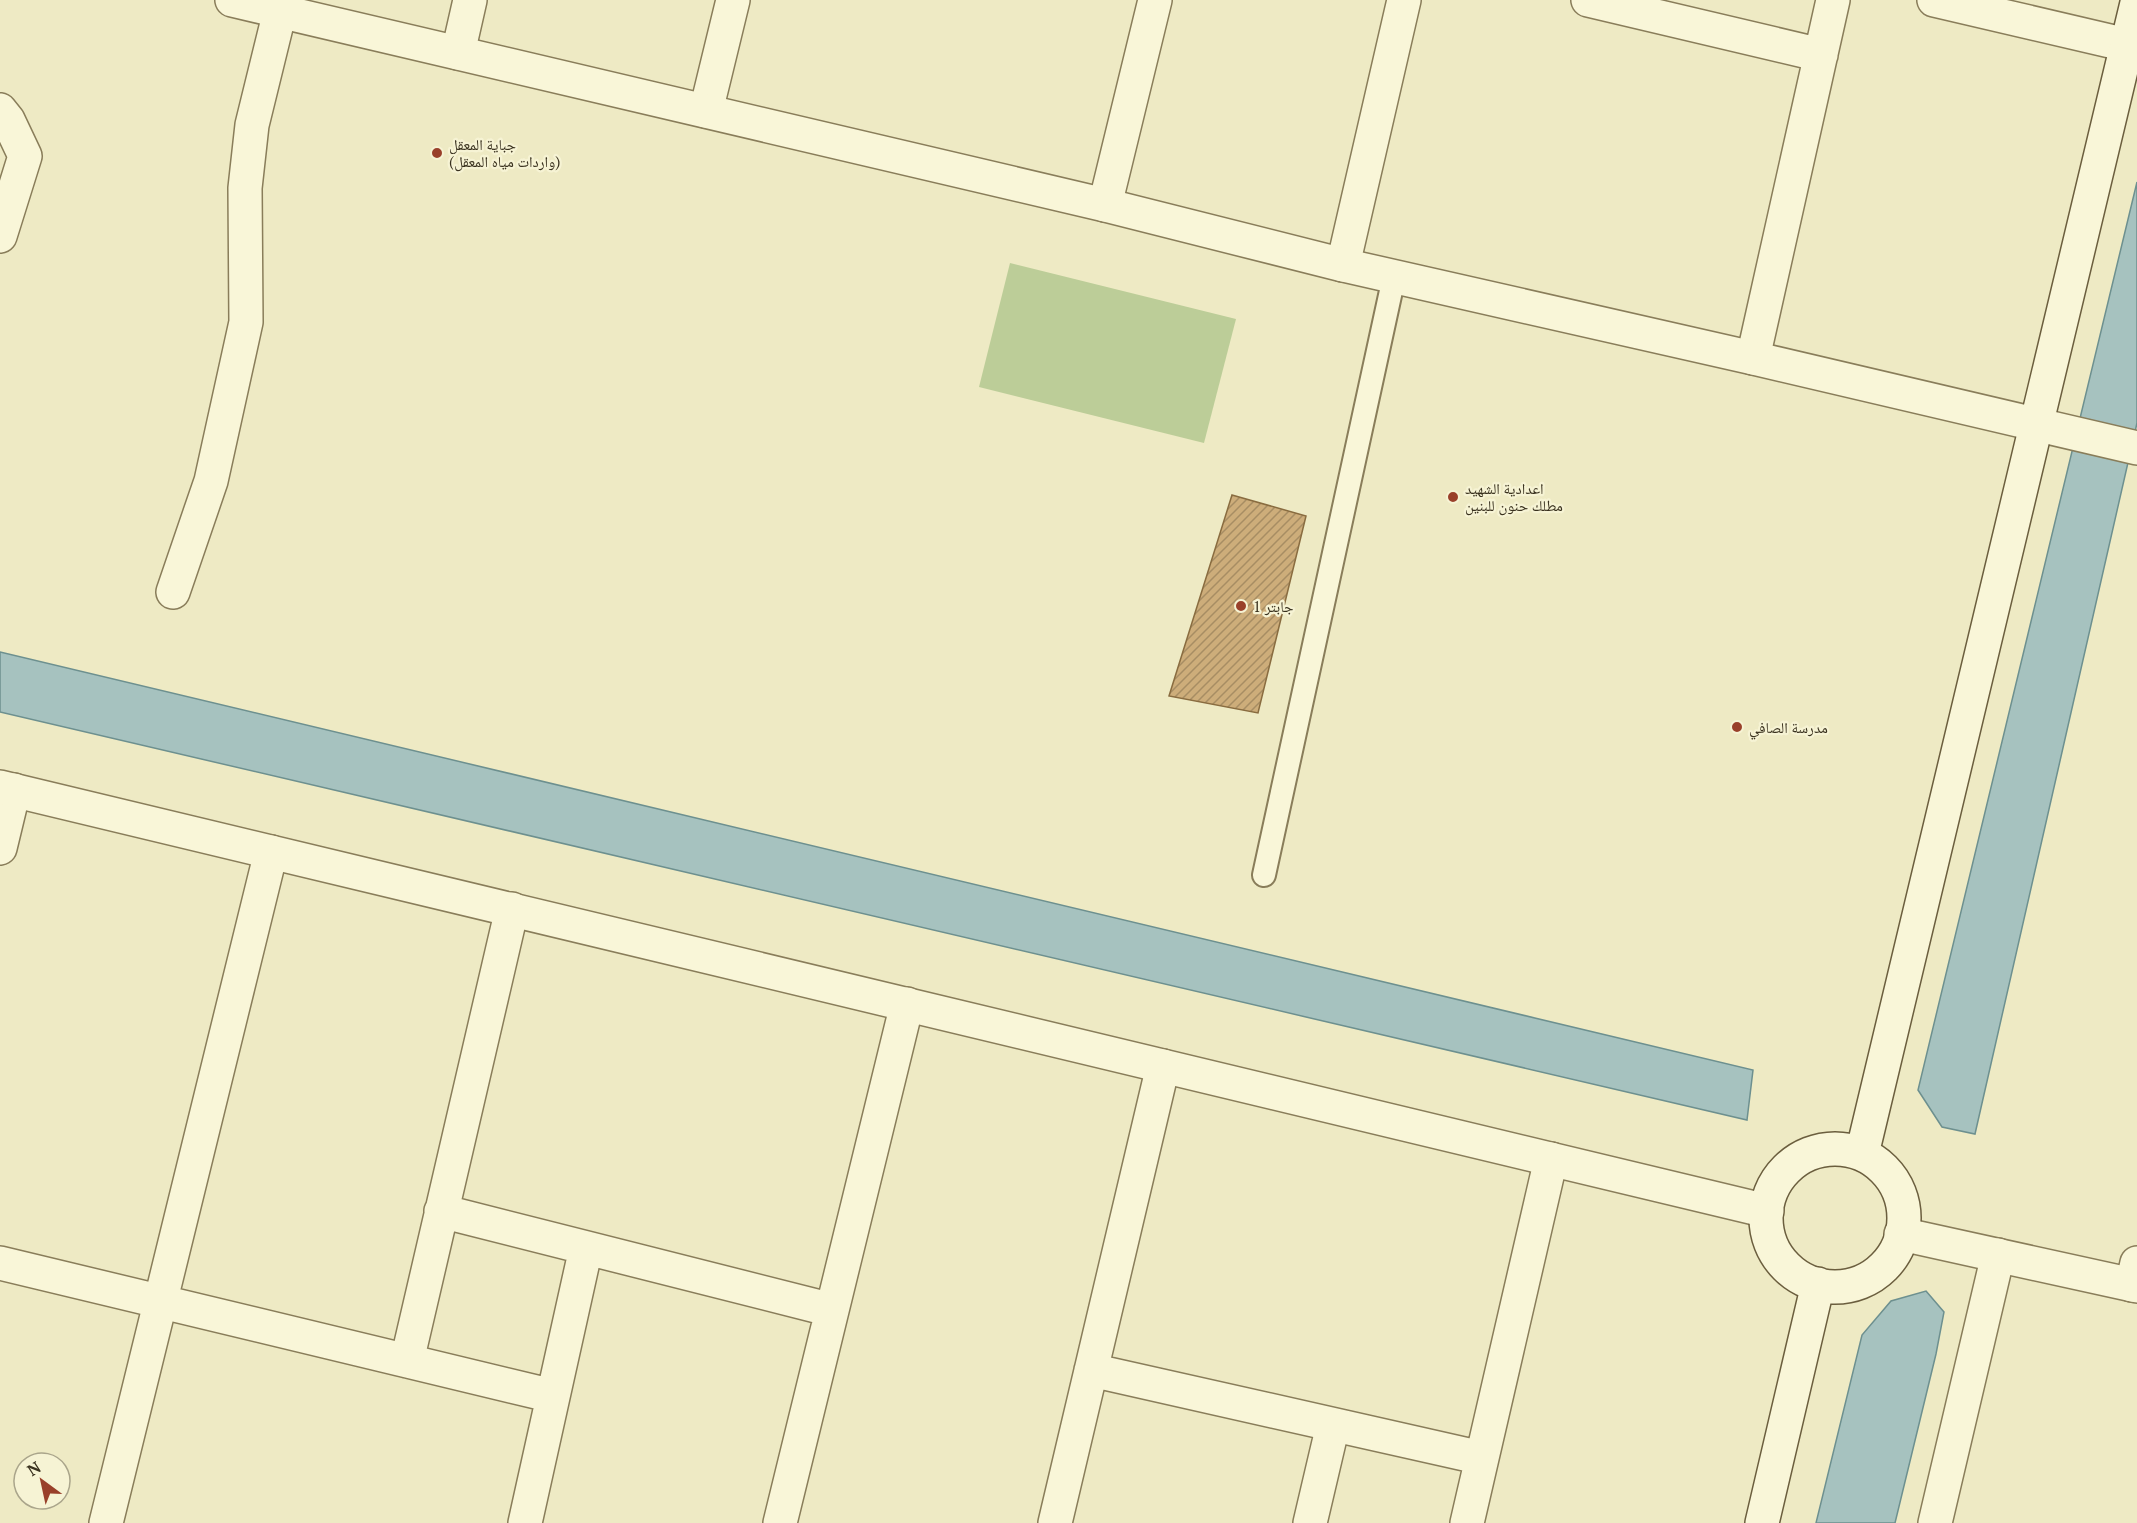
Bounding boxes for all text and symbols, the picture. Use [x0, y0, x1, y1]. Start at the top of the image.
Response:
place label: جباية المعقل (واردات مياه المعقل) [449, 134, 560, 172]
marker: جباية المعقل (واردات مياه المعقل) [430, 146, 444, 160]
place label: اعدادية الشهيد مطلك حنون للبنين [1465, 478, 1563, 516]
marker: اعدادية الشهيد مطلك حنون للبنين [1446, 490, 1460, 504]
place label: جابتر 1 [1253, 596, 1294, 616]
marker: جابتر 1 [1234, 599, 1248, 613]
place label: مدرسة الصافي [1749, 717, 1828, 740]
marker: مدرسة الصافي [1730, 720, 1744, 734]
north arrow [12, 1451, 72, 1511]
text: N [23, 1456, 45, 1481]

